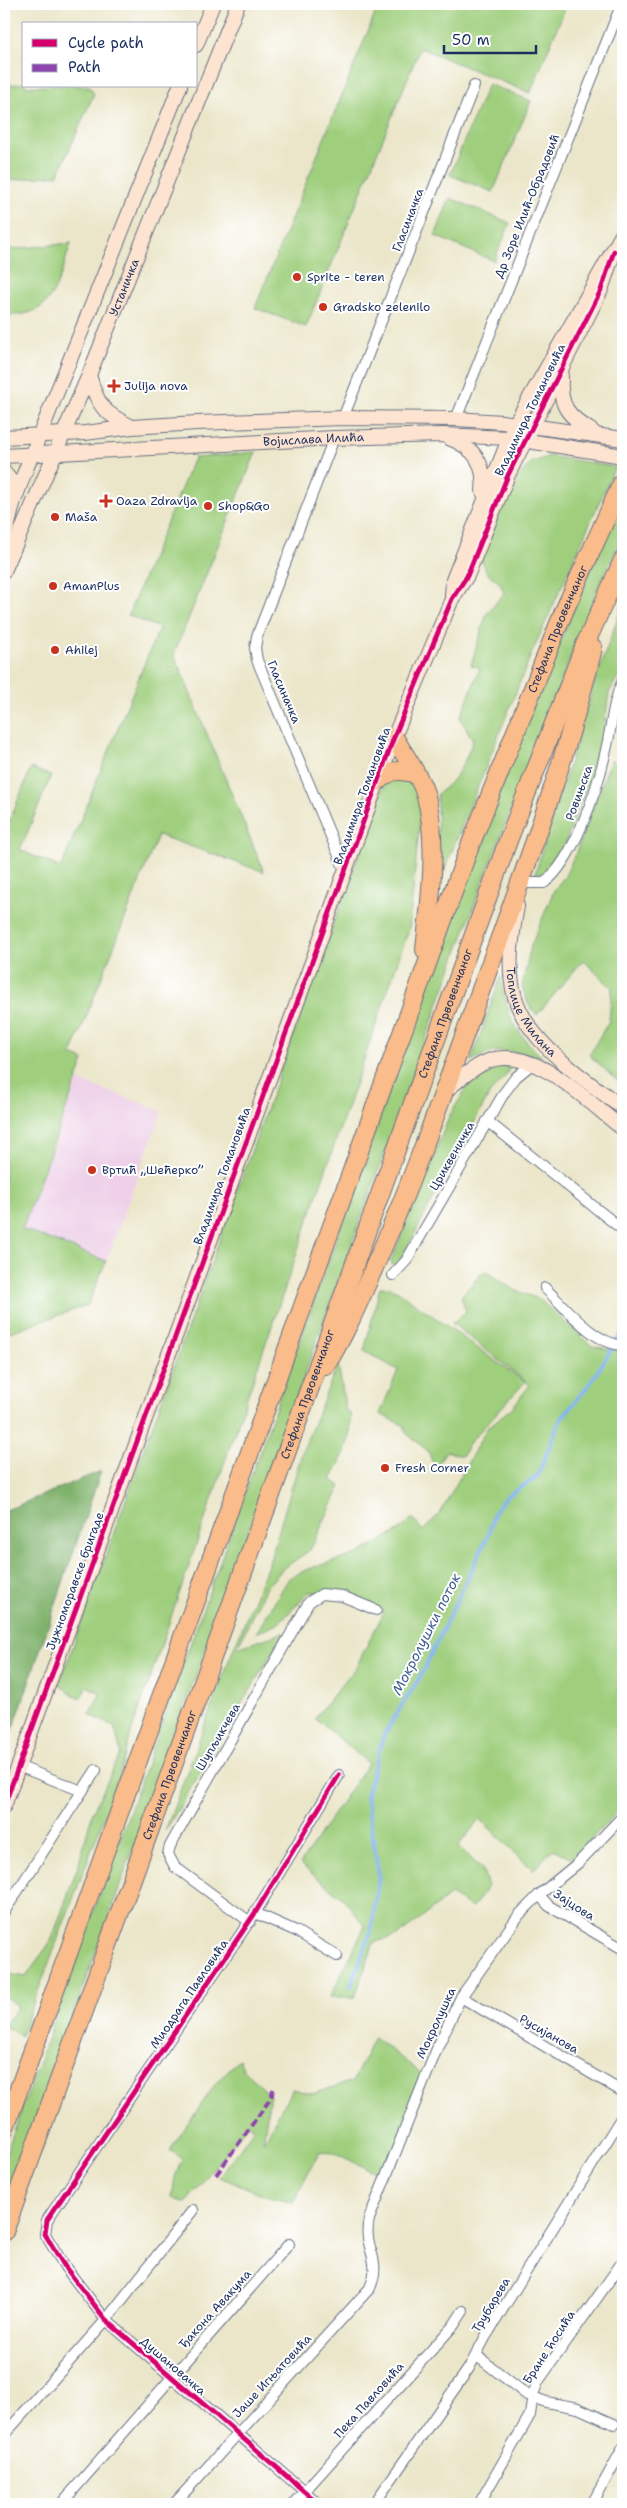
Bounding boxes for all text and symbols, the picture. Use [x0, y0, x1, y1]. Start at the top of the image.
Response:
legend [22, 22, 198, 88]
scale bar [444, 22, 537, 54]
text: 50 m [452, 30, 490, 50]
text: Cycle path [68, 33, 144, 53]
text: Path [68, 57, 101, 77]
street label: Др Зоре Илић-Обрадовић [491, 131, 563, 281]
street label: Гласиначка [389, 185, 428, 254]
street label: Устаничка [105, 256, 143, 319]
place label: Sprite - teren [307, 269, 385, 285]
marker: Sprite - teren [291, 271, 303, 283]
place label: Gradsko zelenilo [333, 299, 430, 315]
marker: Gradsko zelenilo [317, 301, 329, 313]
street label: Владимира Томановића [491, 341, 569, 479]
place label: Julija nova [124, 378, 188, 394]
marker: Julija nova [108, 380, 120, 392]
street label: Војислава Илића [263, 429, 365, 450]
place label: Oaza Zdravlja [116, 493, 198, 509]
marker: Oaza Zdravlja [100, 495, 112, 507]
place label: Shop&Go [218, 498, 270, 514]
marker: Shop&Go [202, 500, 214, 512]
place label: Maša [65, 509, 98, 525]
marker: Maša [49, 511, 61, 523]
street label: Стефана Првовенчаног [524, 562, 592, 695]
place label: AmanPlus [63, 578, 120, 594]
marker: AmanPlus [47, 580, 59, 592]
place label: Ahilej [65, 642, 98, 658]
marker: Ahilej [49, 644, 61, 656]
street label: Гласиначка [264, 658, 305, 726]
street label: Владимира Томановића [330, 724, 395, 867]
street label: Ровињска [562, 763, 597, 823]
street label: Стефана Првовенчаног [415, 946, 476, 1081]
street label: Топлице Милана [503, 967, 560, 1061]
street label: Владимира Томановића [190, 1104, 255, 1247]
street label: Цриквеничка [426, 1118, 479, 1193]
place label: Вртић „Шећерко” [102, 1162, 203, 1178]
marker: Вртић „Шећерко” [86, 1164, 98, 1176]
street label: Стефана Првовенчаног [277, 1327, 339, 1461]
place label: Fresh Corner [395, 1460, 469, 1476]
marker: Fresh Corner [379, 1462, 391, 1474]
street label: Јужноморавске бригаде [43, 1510, 108, 1652]
water label: Мокролушки поток [388, 1570, 465, 1698]
street label: Шупљикчева [192, 1700, 244, 1774]
street label: Стефана Првовенчаног [139, 1707, 201, 1842]
street label: Зајцова [550, 1886, 598, 1925]
street label: Миодрага Павловића [146, 1936, 232, 2052]
street label: Мокролушка [413, 1984, 460, 2061]
street label: Русијанова [516, 2011, 582, 2058]
street label: Ђакона Авакума [175, 2266, 255, 2352]
street label: Трубарева [468, 2274, 514, 2336]
street label: Бране Ћосића [519, 2307, 579, 2387]
street label: Јаше Игњатовића [229, 2330, 315, 2421]
street label: Душановачка [137, 2333, 210, 2399]
street label: Пека Павловића [331, 2358, 408, 2441]

